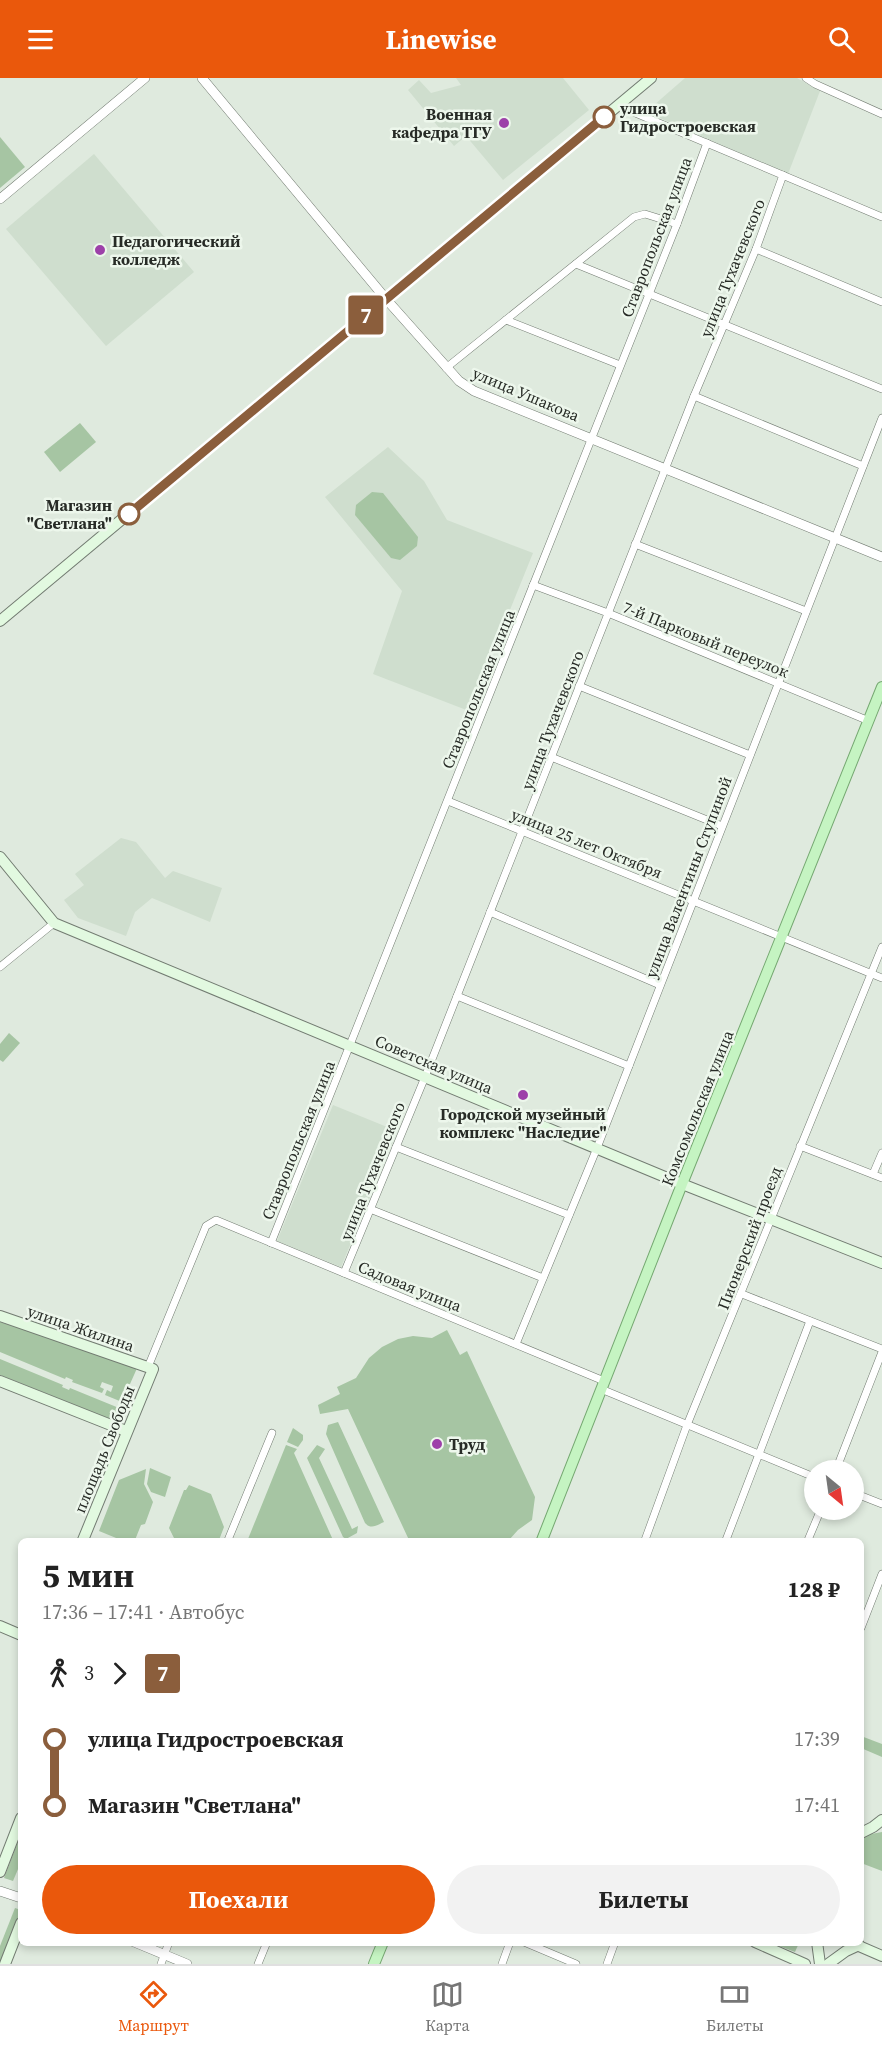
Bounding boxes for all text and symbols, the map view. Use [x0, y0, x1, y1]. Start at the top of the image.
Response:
text: Linewise [386, 21, 497, 58]
icon: menu [24, 23, 57, 56]
icon: search [825, 23, 858, 56]
place label: улица Гидростроевская [619, 97, 756, 137]
place label: Военная кафедра ТГУ [392, 103, 492, 143]
marker: улица Гидростроевская [593, 106, 615, 128]
marker: Военная кафедра ТГУ [497, 116, 511, 130]
street label: Ставропольская улица [615, 153, 697, 320]
street label: улица Тухачевского [694, 195, 770, 341]
place label: Педагогический колледж [112, 230, 241, 270]
marker: Педагогический колледж [93, 243, 107, 257]
line badge: 7 [346, 296, 386, 334]
text: 7 [360, 301, 372, 330]
street label: улица Ушакова [469, 362, 584, 427]
place label: Магазин "Светлана" [27, 494, 112, 534]
marker: Магазин "Светлана" [118, 503, 140, 525]
street label: 7-й Парковый переулок [620, 596, 792, 682]
street label: Ставропольская улица [436, 605, 520, 772]
street label: улица Тухачевского [515, 647, 589, 793]
street label: улица Валентины Ступиной [639, 773, 737, 981]
street label: улица 25 лет Октября [508, 803, 666, 883]
street label: Комсомольская улица [656, 1026, 739, 1189]
street label: Советская улица [372, 1029, 497, 1099]
street label: Ставропольская улица [256, 1056, 340, 1223]
marker: Городской музейный комплекс "Наследие" [516, 1088, 530, 1102]
street label: улица Тухачевского [334, 1098, 410, 1244]
place label: Городской музейный комплекс "Наследие" [439, 1103, 607, 1143]
street label: Пионерский проезд [712, 1163, 786, 1313]
street label: Садовая улица [355, 1255, 466, 1317]
street label: улица Жилина [25, 1299, 138, 1357]
street label: площадь Свободы [68, 1382, 140, 1516]
place label: Труд [449, 1433, 485, 1455]
marker: Труд [430, 1437, 444, 1451]
north arrow [804, 1460, 864, 1520]
map controls [804, 1460, 864, 1520]
text: 5 мин [42, 1553, 134, 1598]
text: 128 ₽ [788, 1574, 840, 1604]
text: 17:36 – 17:41 · Автобус [42, 1598, 245, 1626]
icon: walk [42, 1657, 75, 1690]
icon: forward [103, 1657, 136, 1690]
text: 3 [84, 1659, 94, 1687]
text: 7 [157, 1659, 168, 1688]
text: улица Гидростроевская [88, 1724, 344, 1754]
text: 17:39 [794, 1725, 840, 1753]
text: Магазин "Светлана" [88, 1790, 301, 1820]
text: 17:41 [794, 1791, 840, 1819]
button: Поехали [42, 1865, 435, 1934]
button: Билеты [447, 1865, 840, 1934]
tab: Маршрут [118, 1978, 189, 2036]
tab: Карта [425, 1978, 470, 2036]
tab: Билеты [706, 1978, 764, 2036]

